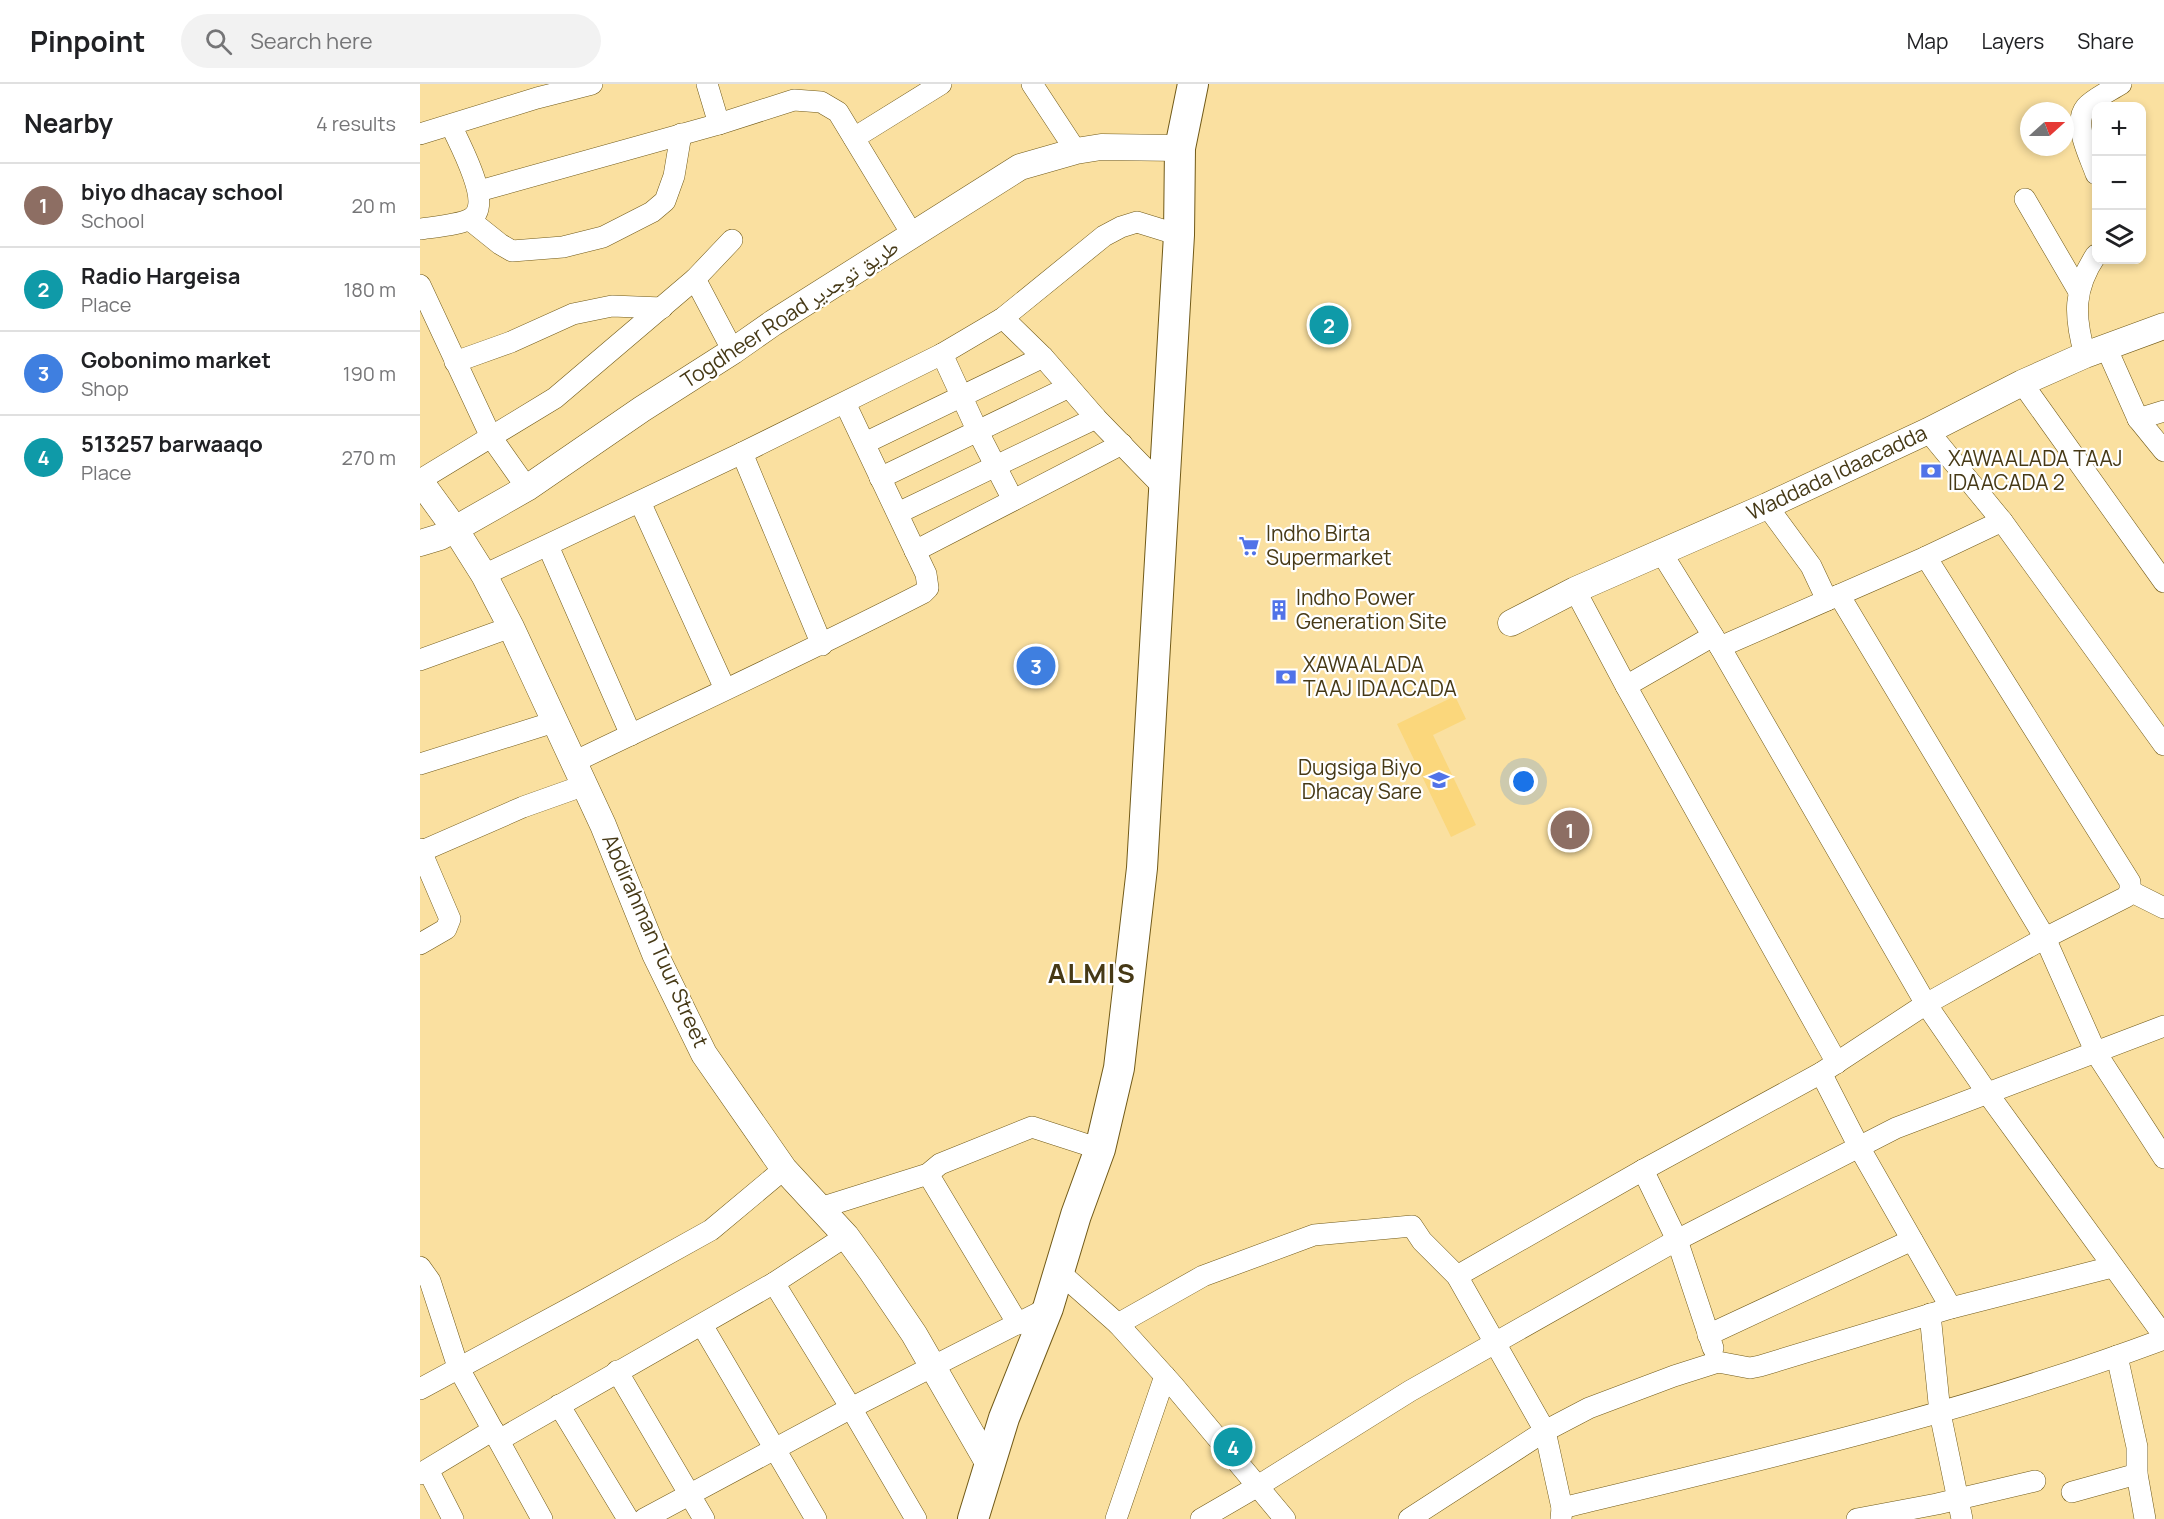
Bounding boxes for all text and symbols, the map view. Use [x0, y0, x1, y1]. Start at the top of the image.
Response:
search box [181, 14, 601, 68]
text: Pinpoint [30, 22, 145, 60]
icon: search [202, 25, 235, 58]
text: Search here [250, 26, 373, 56]
text: Map [1907, 27, 1948, 55]
text: Layers [1981, 27, 2044, 55]
text: Share [2077, 27, 2134, 55]
north arrow [2020, 102, 2074, 156]
map controls [2092, 102, 2146, 264]
button: + [2092, 102, 2146, 156]
text: Nearby [24, 105, 113, 141]
text: 4 results [316, 110, 396, 137]
button: − [2092, 156, 2146, 210]
text: biyo dhacay school [81, 177, 284, 207]
text: 1 [39, 192, 48, 219]
text: 20 m [351, 192, 396, 219]
text: School [81, 207, 145, 234]
button: layers [2092, 210, 2146, 264]
street label: Togdheer Road طريق توجدير [675, 232, 904, 394]
text: Radio Hargeisa [81, 261, 240, 291]
text: 2 [38, 276, 49, 303]
text: 180 m [343, 276, 396, 303]
text: Place [81, 291, 131, 318]
pin: 2 [1310, 302, 1348, 348]
text: Gobonimo market [81, 345, 271, 375]
text: 3 [38, 360, 49, 387]
text: 190 m [343, 360, 396, 387]
text: Shop [81, 375, 129, 402]
street label: Waddada Idaacadda [1742, 418, 1931, 526]
text: 513257 barwaaqo [81, 429, 263, 459]
text: 4 [37, 444, 50, 471]
text: 270 m [341, 444, 396, 471]
place label: XAWAALADA TAAJ IDAACADA 2 [1948, 444, 2123, 496]
text: Place [81, 459, 131, 486]
bank icon: XAWAALADA TAAJ IDAACADA 2 [1919, 459, 1943, 483]
place label: Indho Birta Supermarket [1266, 519, 1392, 571]
supermarket icon: Indho Birta Supermarket [1237, 534, 1261, 558]
place label: Indho Power Generation Site [1296, 583, 1447, 635]
building icon: Indho Power Generation Site [1267, 598, 1291, 622]
pin: 3 [1016, 644, 1056, 688]
place label: XAWAALADA TAAJ IDAACADA [1303, 650, 1457, 702]
bank icon: XAWAALADA TAAJ IDAACADA [1274, 665, 1298, 689]
place label: Dugsiga Biyo Dhacay Sare [1298, 753, 1422, 805]
your location [1509, 767, 1538, 796]
school or university icon: Dugsiga Biyo Dhacay Sare [1427, 768, 1451, 792]
pin: 1 [1550, 808, 1590, 852]
street label: Abdirahman Tuur Street [596, 830, 716, 1052]
district label: ALMIS [1048, 954, 1136, 991]
pin: 4 [1214, 1424, 1252, 1470]

